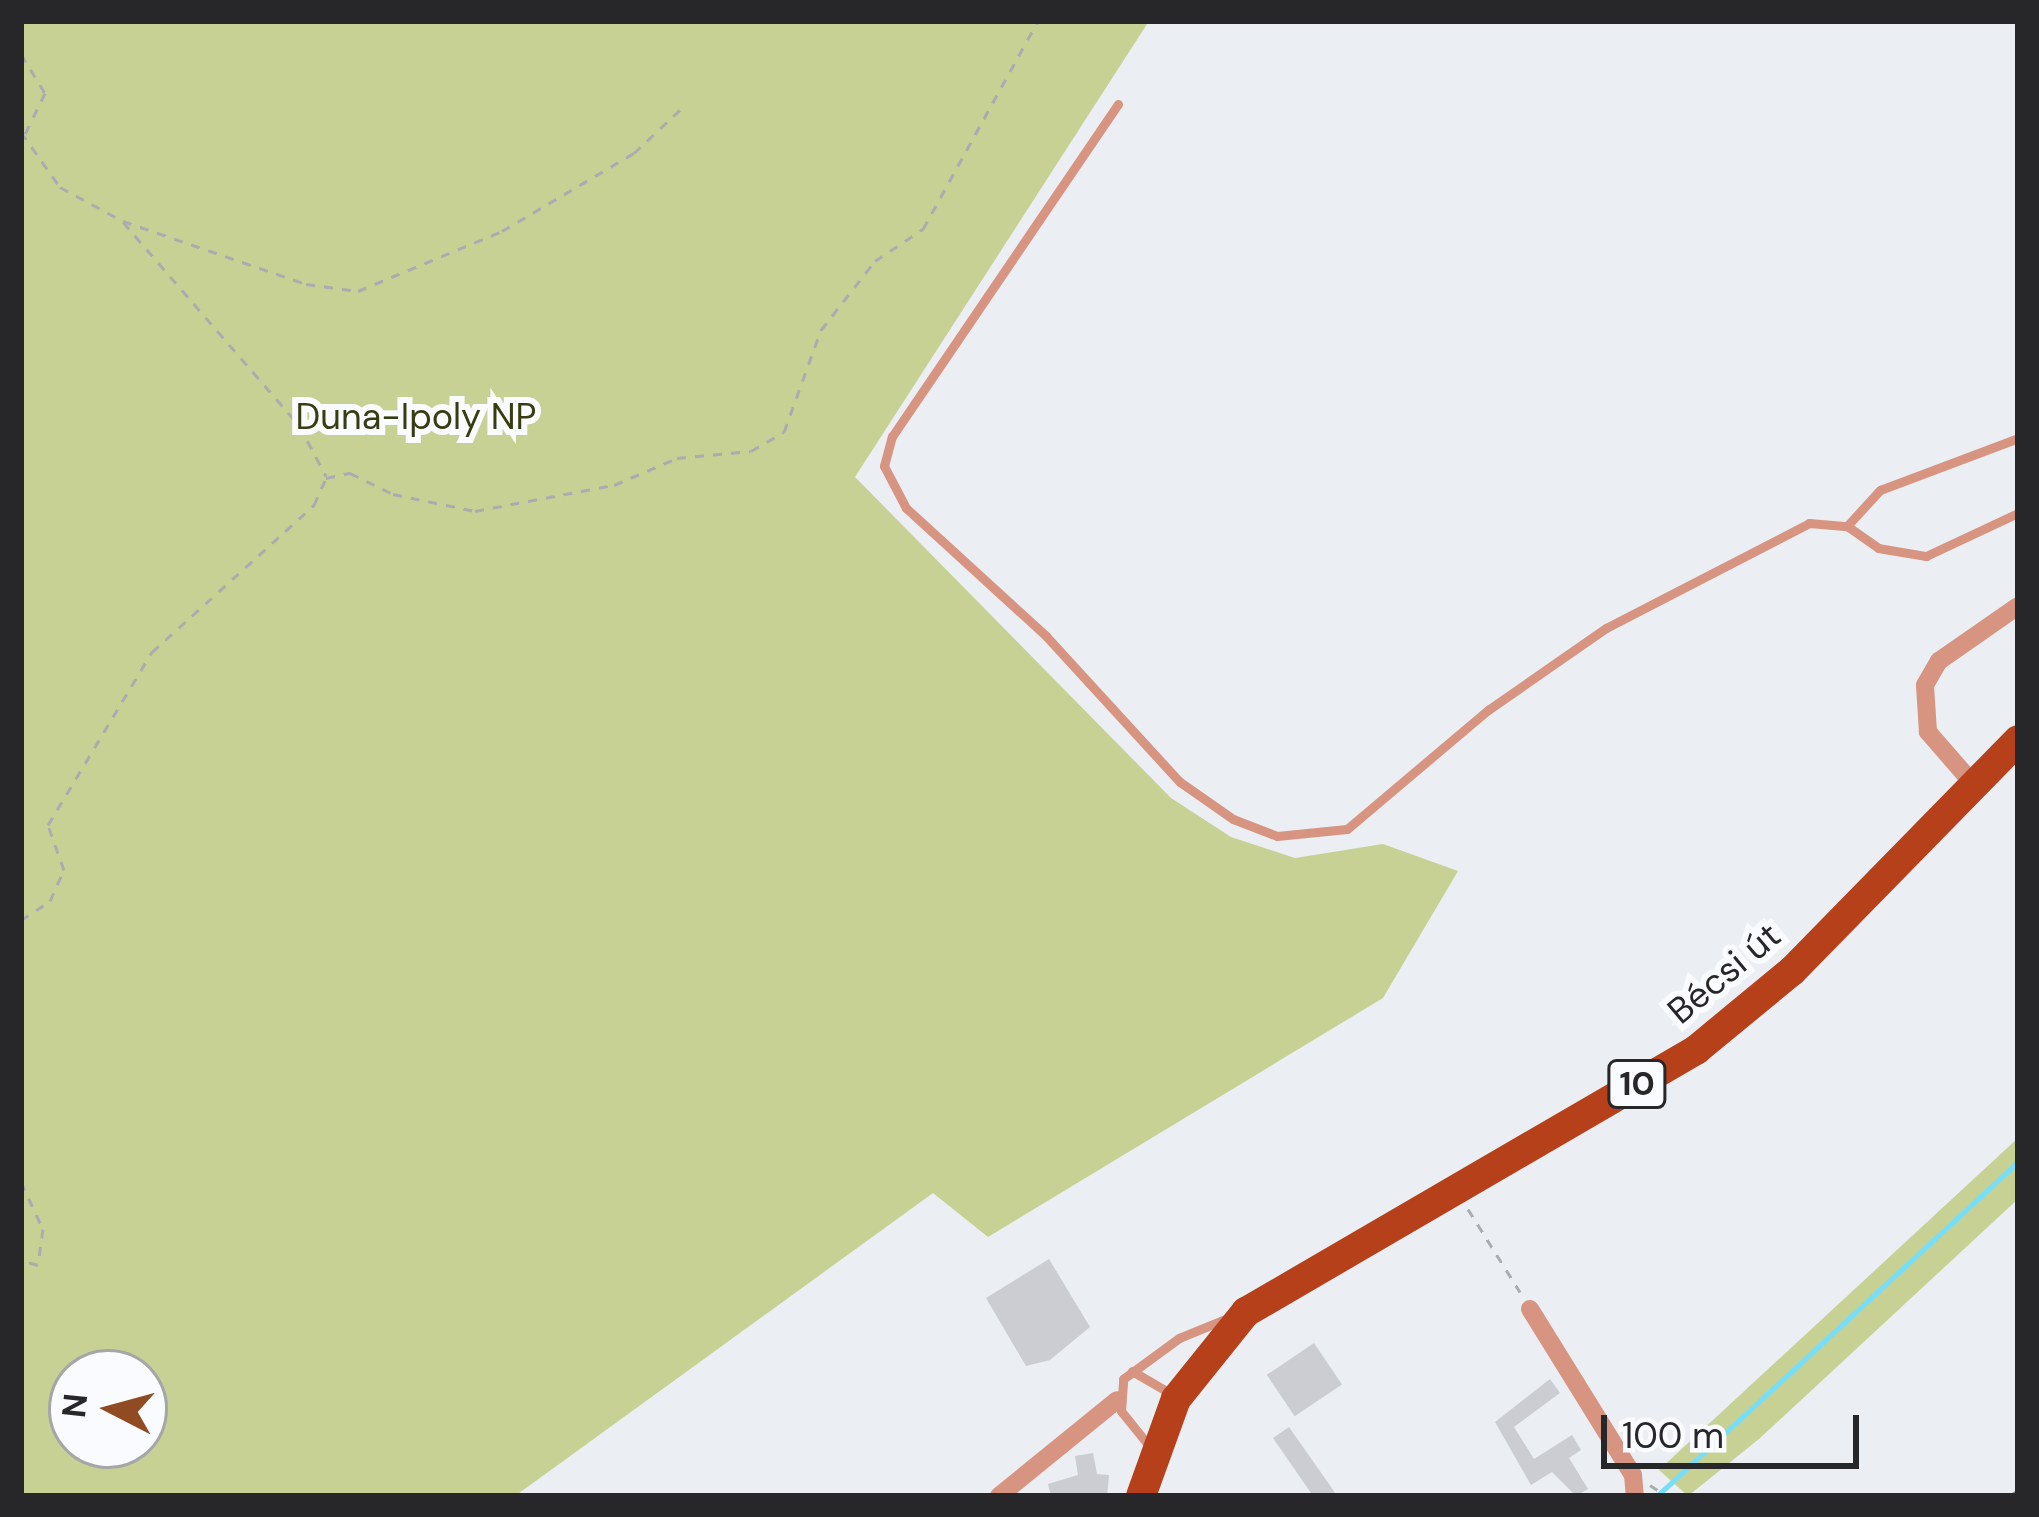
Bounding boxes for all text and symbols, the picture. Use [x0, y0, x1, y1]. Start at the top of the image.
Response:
park label: Duna-Ipoly NP [296, 395, 536, 439]
street label: Bécsi út [1659, 913, 1789, 1033]
road number: 10 [1607, 1057, 1667, 1111]
north arrow [48, 1349, 168, 1469]
text: N [52, 1391, 97, 1420]
scale bar [1607, 1391, 1865, 1465]
text: 100 m [1622, 1412, 1724, 1459]

